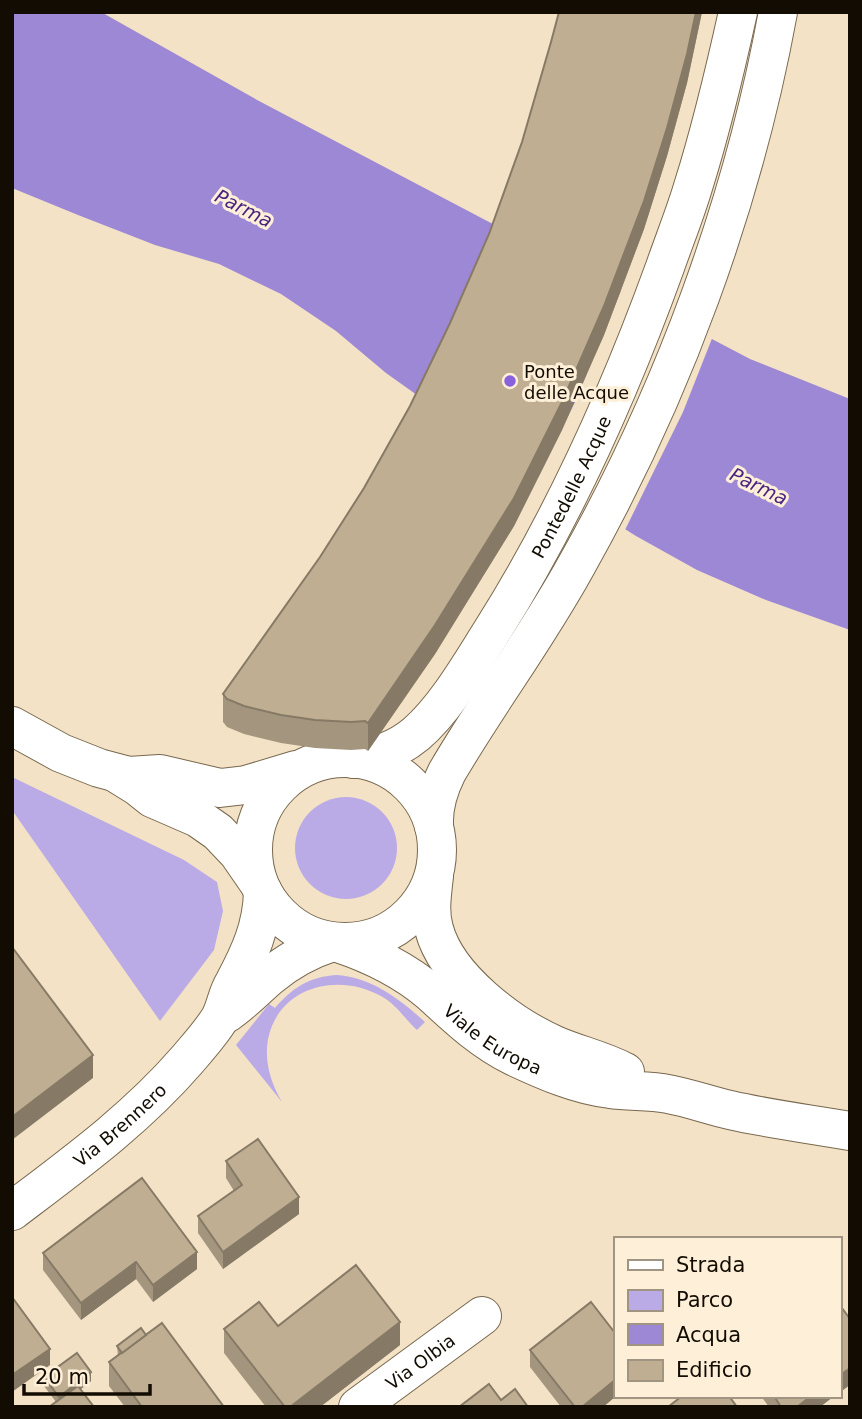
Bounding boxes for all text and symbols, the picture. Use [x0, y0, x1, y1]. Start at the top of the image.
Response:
water label: Parma [212, 184, 276, 232]
place label: Ponte delle Acque [524, 361, 629, 403]
marker: Ponte delle Acque [502, 373, 518, 389]
street label: Pontedelle Acque [527, 412, 615, 561]
water label: Parma [727, 463, 791, 509]
street label: Viale Europa [440, 1000, 545, 1078]
street label: Via Brennero [69, 1079, 170, 1171]
legend [614, 1237, 841, 1398]
text: Strada [676, 1253, 745, 1277]
text: Parco [676, 1288, 733, 1312]
text: Acqua [676, 1323, 741, 1347]
street label: Via Olbia [381, 1329, 459, 1394]
scale bar [24, 1352, 150, 1396]
text: Edificio [676, 1358, 752, 1382]
text: 20 m [35, 1365, 89, 1389]

